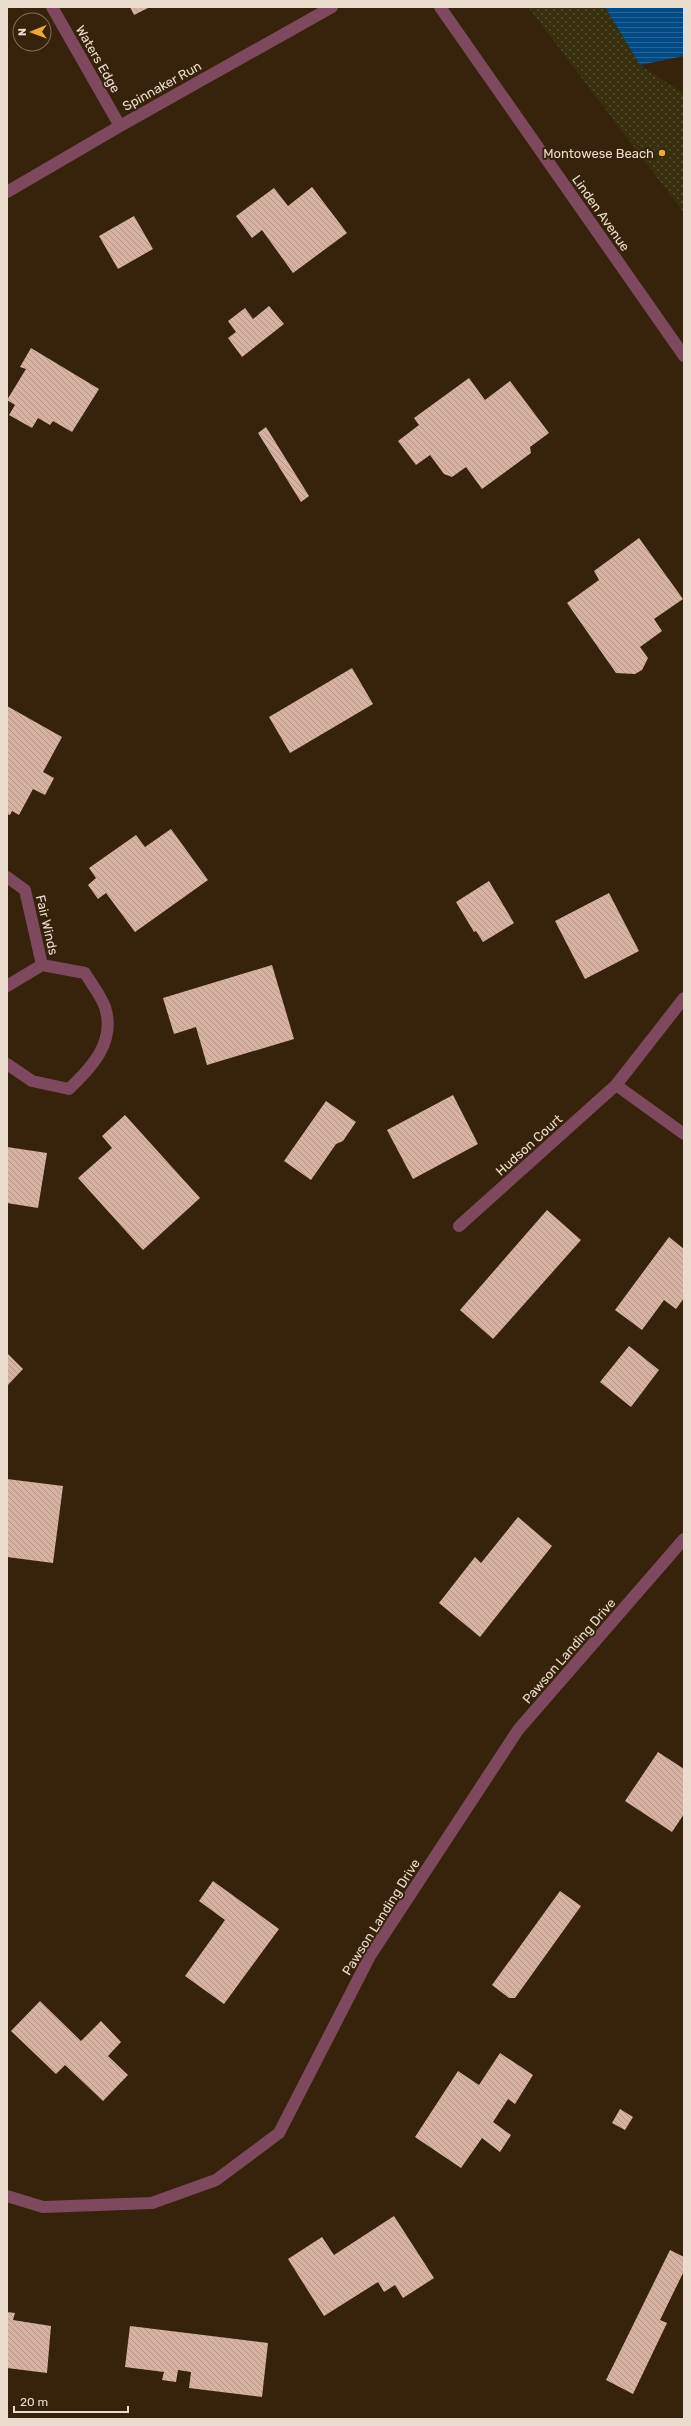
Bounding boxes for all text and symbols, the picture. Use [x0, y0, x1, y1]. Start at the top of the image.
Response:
north arrow [12, 12, 52, 52]
street label: Waters Edge [72, 23, 123, 96]
text: N [16, 28, 29, 36]
street label: Spinnaker Run [120, 58, 204, 114]
place label: Montowese Beach [543, 146, 654, 161]
marker: Montowese Beach [657, 148, 667, 158]
street label: Linden Avenue [569, 172, 633, 254]
street label: Fair Winds [33, 894, 61, 957]
street label: Hudson Court [493, 1111, 565, 1179]
street label: Pawson Landing Drive [519, 1595, 619, 1707]
street label: Pawson Landing Drive [339, 1856, 424, 1978]
scale bar [14, 2388, 128, 2414]
text: 20 m [20, 2395, 48, 2409]

